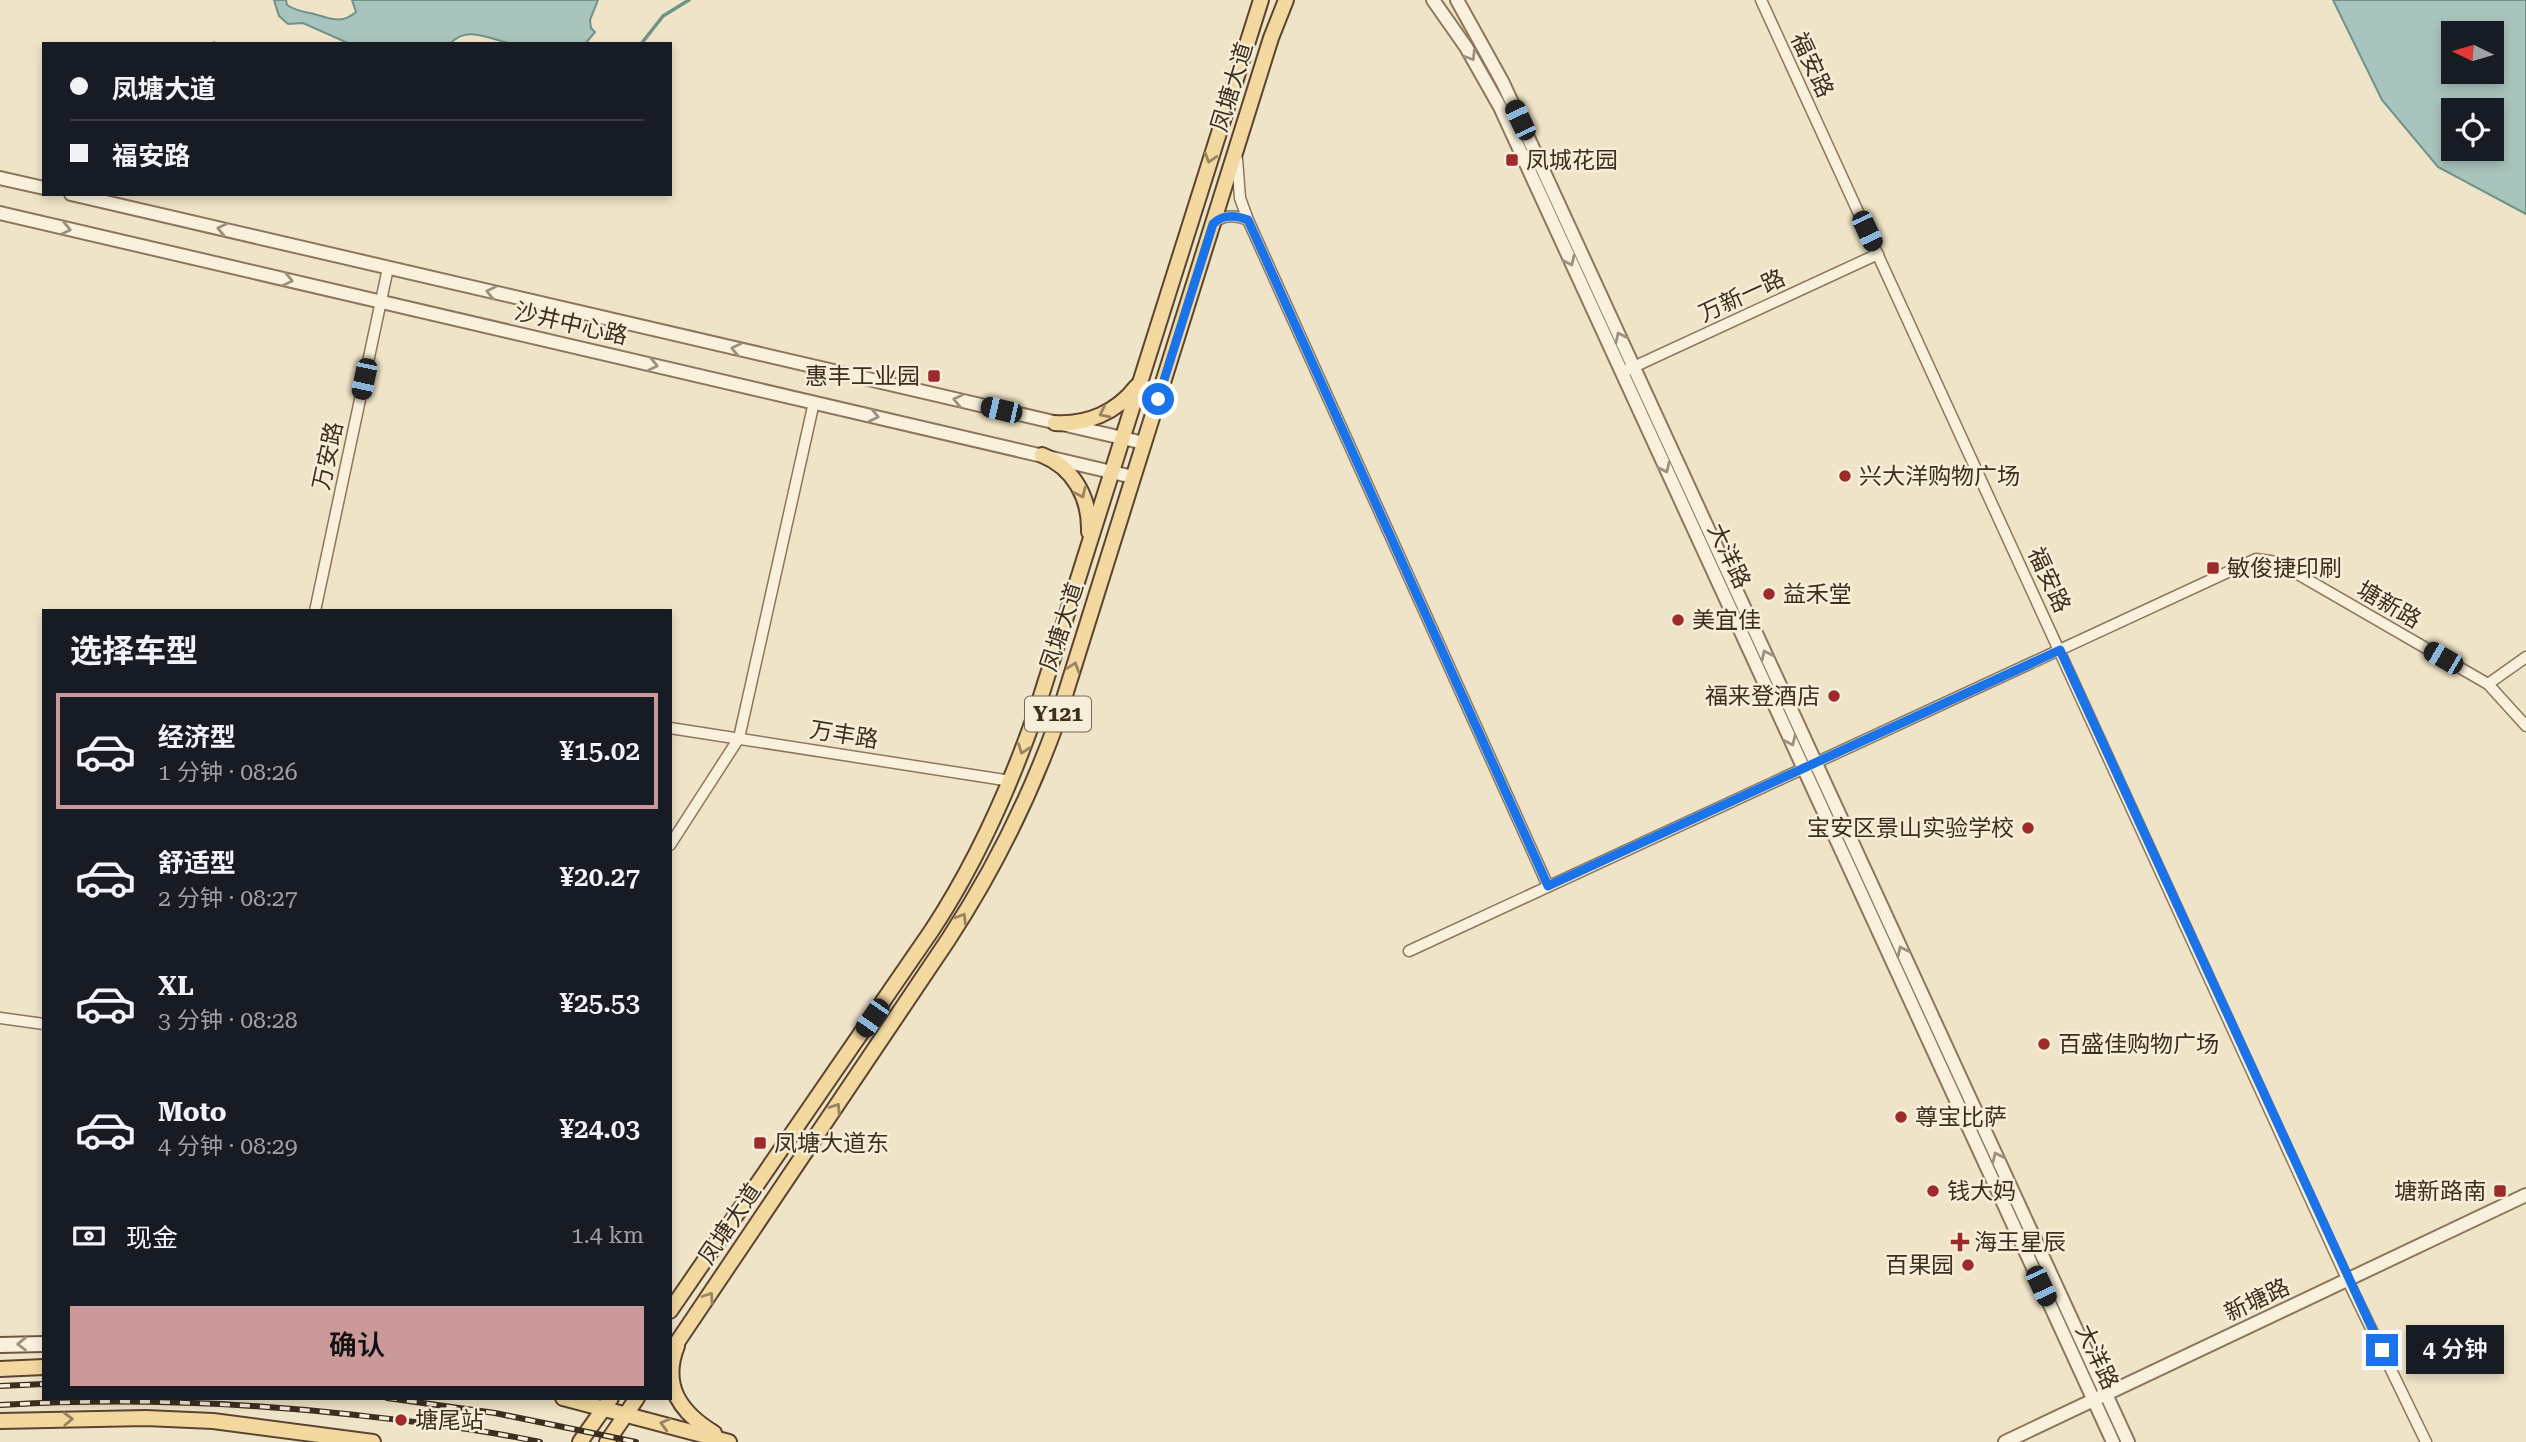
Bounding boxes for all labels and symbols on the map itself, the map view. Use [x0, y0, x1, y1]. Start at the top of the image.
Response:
north arrow [2441, 21, 2504, 84]
street label: 福安路 [1785, 28, 1839, 102]
street label: 凤塘大道 [1206, 39, 1258, 135]
one-way arrow [1463, 49, 1476, 62]
car [1502, 97, 1539, 143]
place label: 凤城花园 [1526, 147, 1618, 174]
one-way arrow [1204, 151, 1218, 164]
marker: 凤城花园 [1504, 152, 1520, 168]
car [1849, 208, 1886, 254]
one-way arrow [60, 220, 72, 235]
one-way arrow [216, 223, 228, 237]
one-way arrow [1562, 254, 1576, 266]
street label: 万新一路 [1695, 264, 1789, 328]
one-way arrow [282, 272, 294, 286]
one-way arrow [485, 286, 497, 300]
street label: 沙井中心路 [512, 298, 630, 350]
one-way arrow [1614, 332, 1628, 344]
one-way arrow [730, 342, 742, 357]
car [350, 356, 379, 402]
one-way arrow [647, 357, 659, 371]
place label: 惠丰工业园 [805, 363, 920, 390]
marker: 惠丰工业园 [926, 368, 942, 384]
route start [1142, 383, 1174, 415]
one-way arrow [952, 394, 964, 408]
car [979, 395, 1024, 425]
one-way arrow [1099, 404, 1111, 418]
one-way arrow [868, 408, 880, 423]
street label: 万安路 [308, 419, 348, 493]
one-way arrow [1657, 460, 1671, 473]
place label: 兴大洋购物广场 [1859, 463, 2020, 490]
marker: 兴大洋购物广场 [1837, 468, 1853, 484]
one-way arrow [1073, 486, 1087, 498]
street label: 大洋路 [1702, 519, 1756, 593]
street label: 福安路 [2022, 543, 2076, 617]
place label: 敏俊捷印刷 [2227, 555, 2342, 582]
marker: 敏俊捷印刷 [2205, 560, 2221, 576]
street label: 塘新路 [2352, 576, 2426, 634]
street label: 凤塘大道 [1035, 579, 1089, 675]
place label: 益禾堂 [1783, 581, 1852, 608]
marker: 益禾堂 [1761, 586, 1777, 602]
place label: 美宜佳 [1692, 607, 1761, 634]
marker: 美宜佳 [1670, 612, 1686, 628]
car [2420, 638, 2467, 678]
one-way arrow [1760, 650, 1774, 662]
one-way arrow [1065, 661, 1080, 673]
place label: 福来登酒店 [1705, 683, 1820, 710]
marker: 福来登酒店 [1826, 688, 1842, 704]
road number: Y121 [1025, 696, 1091, 732]
street label: 万丰路 [808, 716, 880, 754]
one-way arrow [1783, 734, 1797, 746]
one-way arrow [1017, 742, 1031, 754]
place label: 宝安区景山实验学校 [1807, 815, 2014, 842]
marker: 宝安区景山实验学校 [2020, 820, 2036, 836]
one-way arrow [953, 913, 966, 926]
one-way arrow [1896, 946, 1910, 958]
car [852, 995, 893, 1041]
place label: 百盛佳购物广场 [2058, 1031, 2219, 1058]
marker: 百盛佳购物广场 [2036, 1036, 2052, 1052]
one-way arrow [827, 1103, 840, 1116]
place label: 尊宝比萨 [1915, 1104, 2007, 1131]
marker: 尊宝比萨 [1893, 1109, 1909, 1125]
place label: 凤塘大道东 [774, 1130, 889, 1157]
marker: 凤塘大道东 [752, 1135, 768, 1151]
one-way arrow [1991, 1152, 2005, 1164]
street label: 凤塘大道 [693, 1178, 767, 1270]
place label: 钱大妈 [1947, 1178, 2016, 1205]
place label: 塘新路南 [2394, 1178, 2486, 1205]
marker: 钱大妈 [1925, 1183, 1941, 1199]
marker: 塘新路南 [2492, 1183, 2508, 1199]
place label: 海王星辰 [1974, 1229, 2066, 1256]
marker: 海王星辰 [1952, 1234, 1968, 1250]
place label: 百果园 [1885, 1252, 1954, 1279]
marker: 百果园 [1960, 1257, 1976, 1273]
car [2023, 1263, 2060, 1309]
street label: 新塘路 [2220, 1273, 2294, 1327]
one-way arrow [701, 1291, 714, 1304]
street label: 大洋路 [2070, 1320, 2124, 1394]
callout: 4 分钟 [2406, 1326, 2504, 1374]
route end [2366, 1334, 2398, 1366]
one-way arrow [16, 1337, 27, 1352]
place label: 塘尾站 [415, 1407, 484, 1434]
one-way arrow [63, 1411, 74, 1426]
marker: 塘尾站 [393, 1412, 409, 1428]
one-way arrow [660, 1418, 672, 1432]

